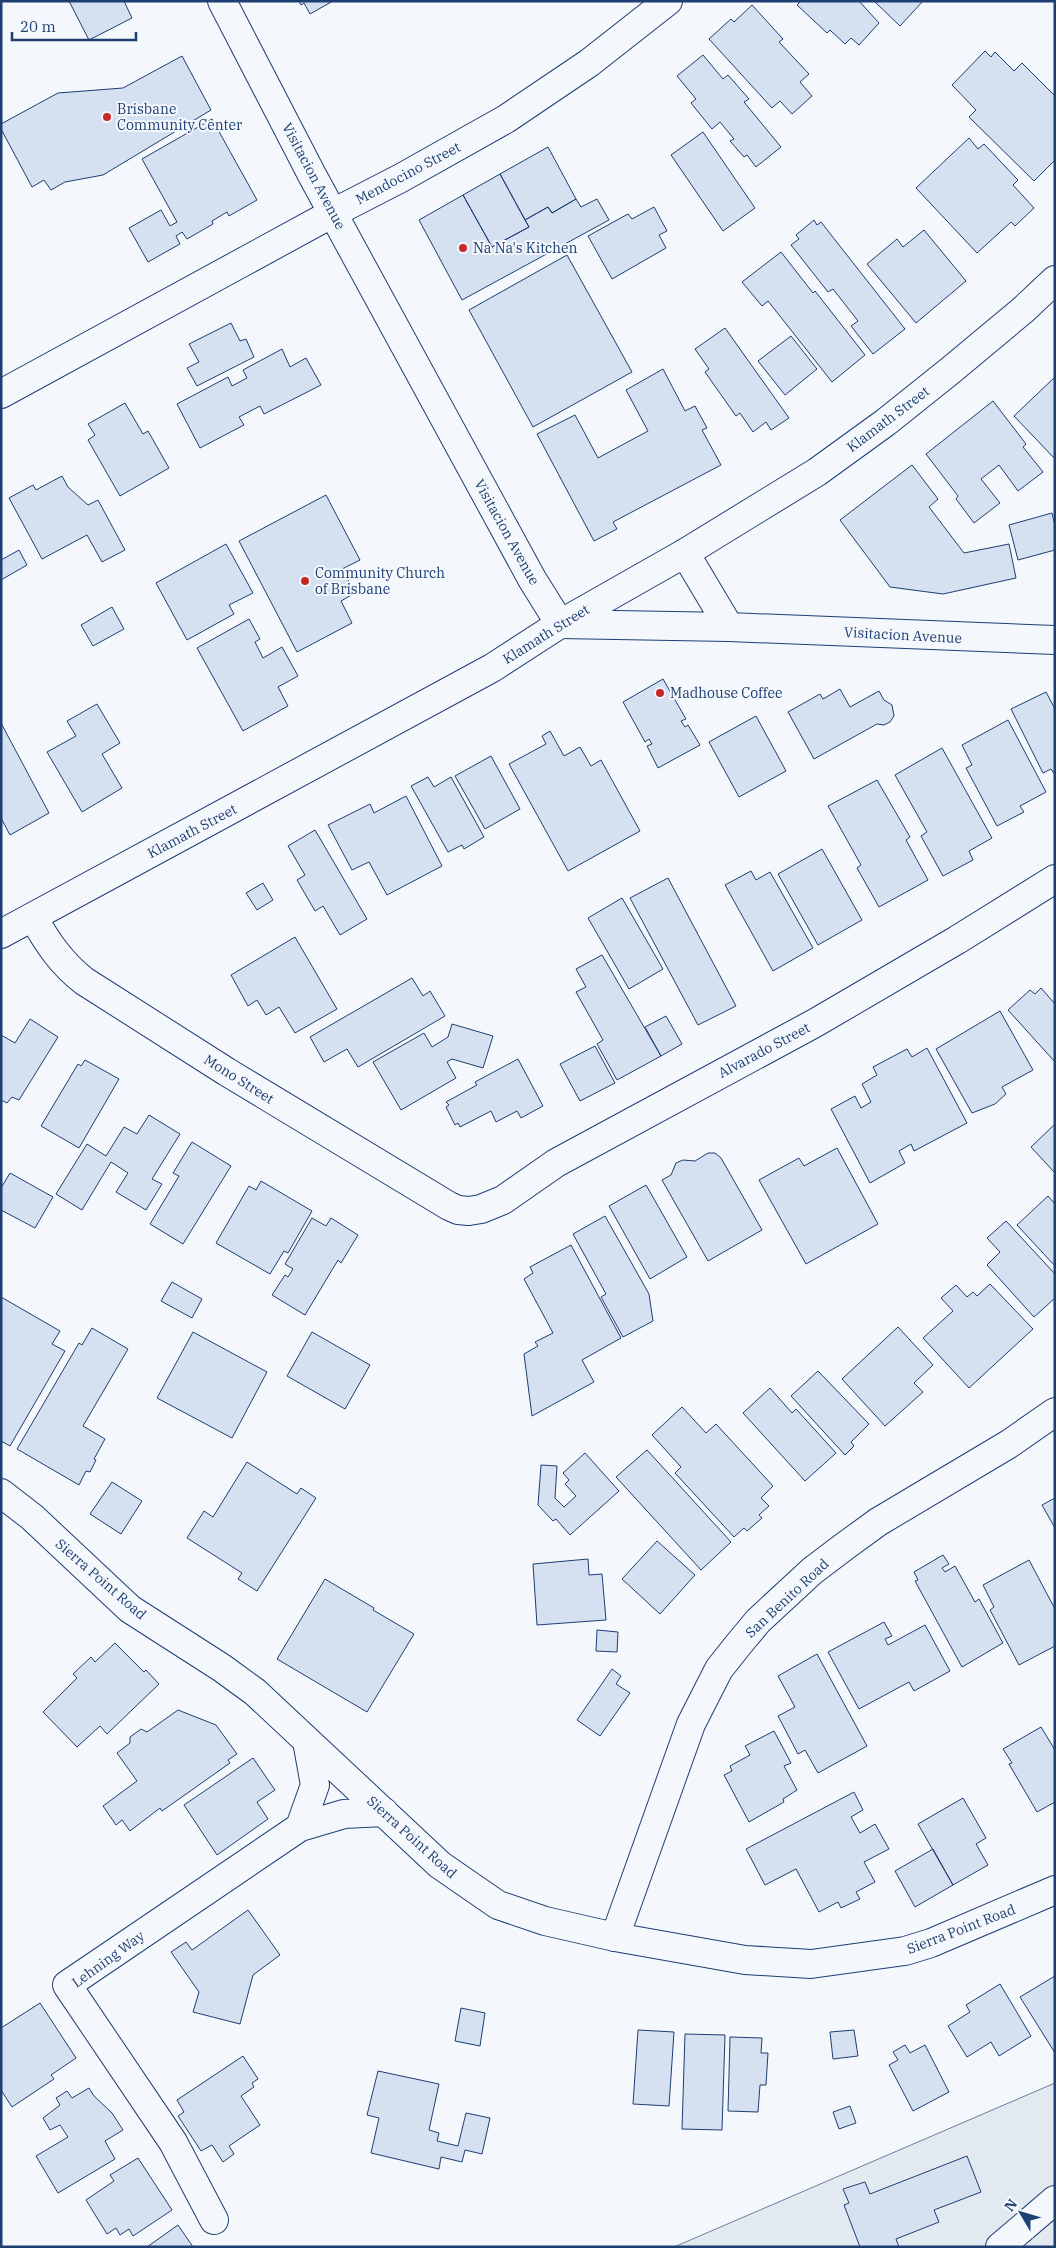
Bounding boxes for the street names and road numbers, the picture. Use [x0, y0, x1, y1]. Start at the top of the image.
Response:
street label: Visitacion Avenue [278, 120, 350, 232]
street label: Mendocino Street [352, 138, 464, 208]
street label: Klamath Street [843, 382, 933, 456]
street label: Visitacion Avenue [470, 476, 544, 588]
street label: Klamath Street [499, 600, 593, 668]
street label: Visitacion Avenue [844, 623, 962, 647]
street label: Klamath Street [144, 800, 240, 862]
street label: Alvarado Street [715, 1018, 813, 1082]
street label: Mono Street [201, 1050, 278, 1108]
street label: Sierra Point Road [52, 1535, 151, 1624]
street label: San Benito Road [741, 1554, 833, 1641]
street label: Sierra Point Road [363, 1792, 461, 1882]
street label: Sierra Point Road [904, 1900, 1018, 1958]
street label: Lehning Way [68, 1926, 148, 1991]

